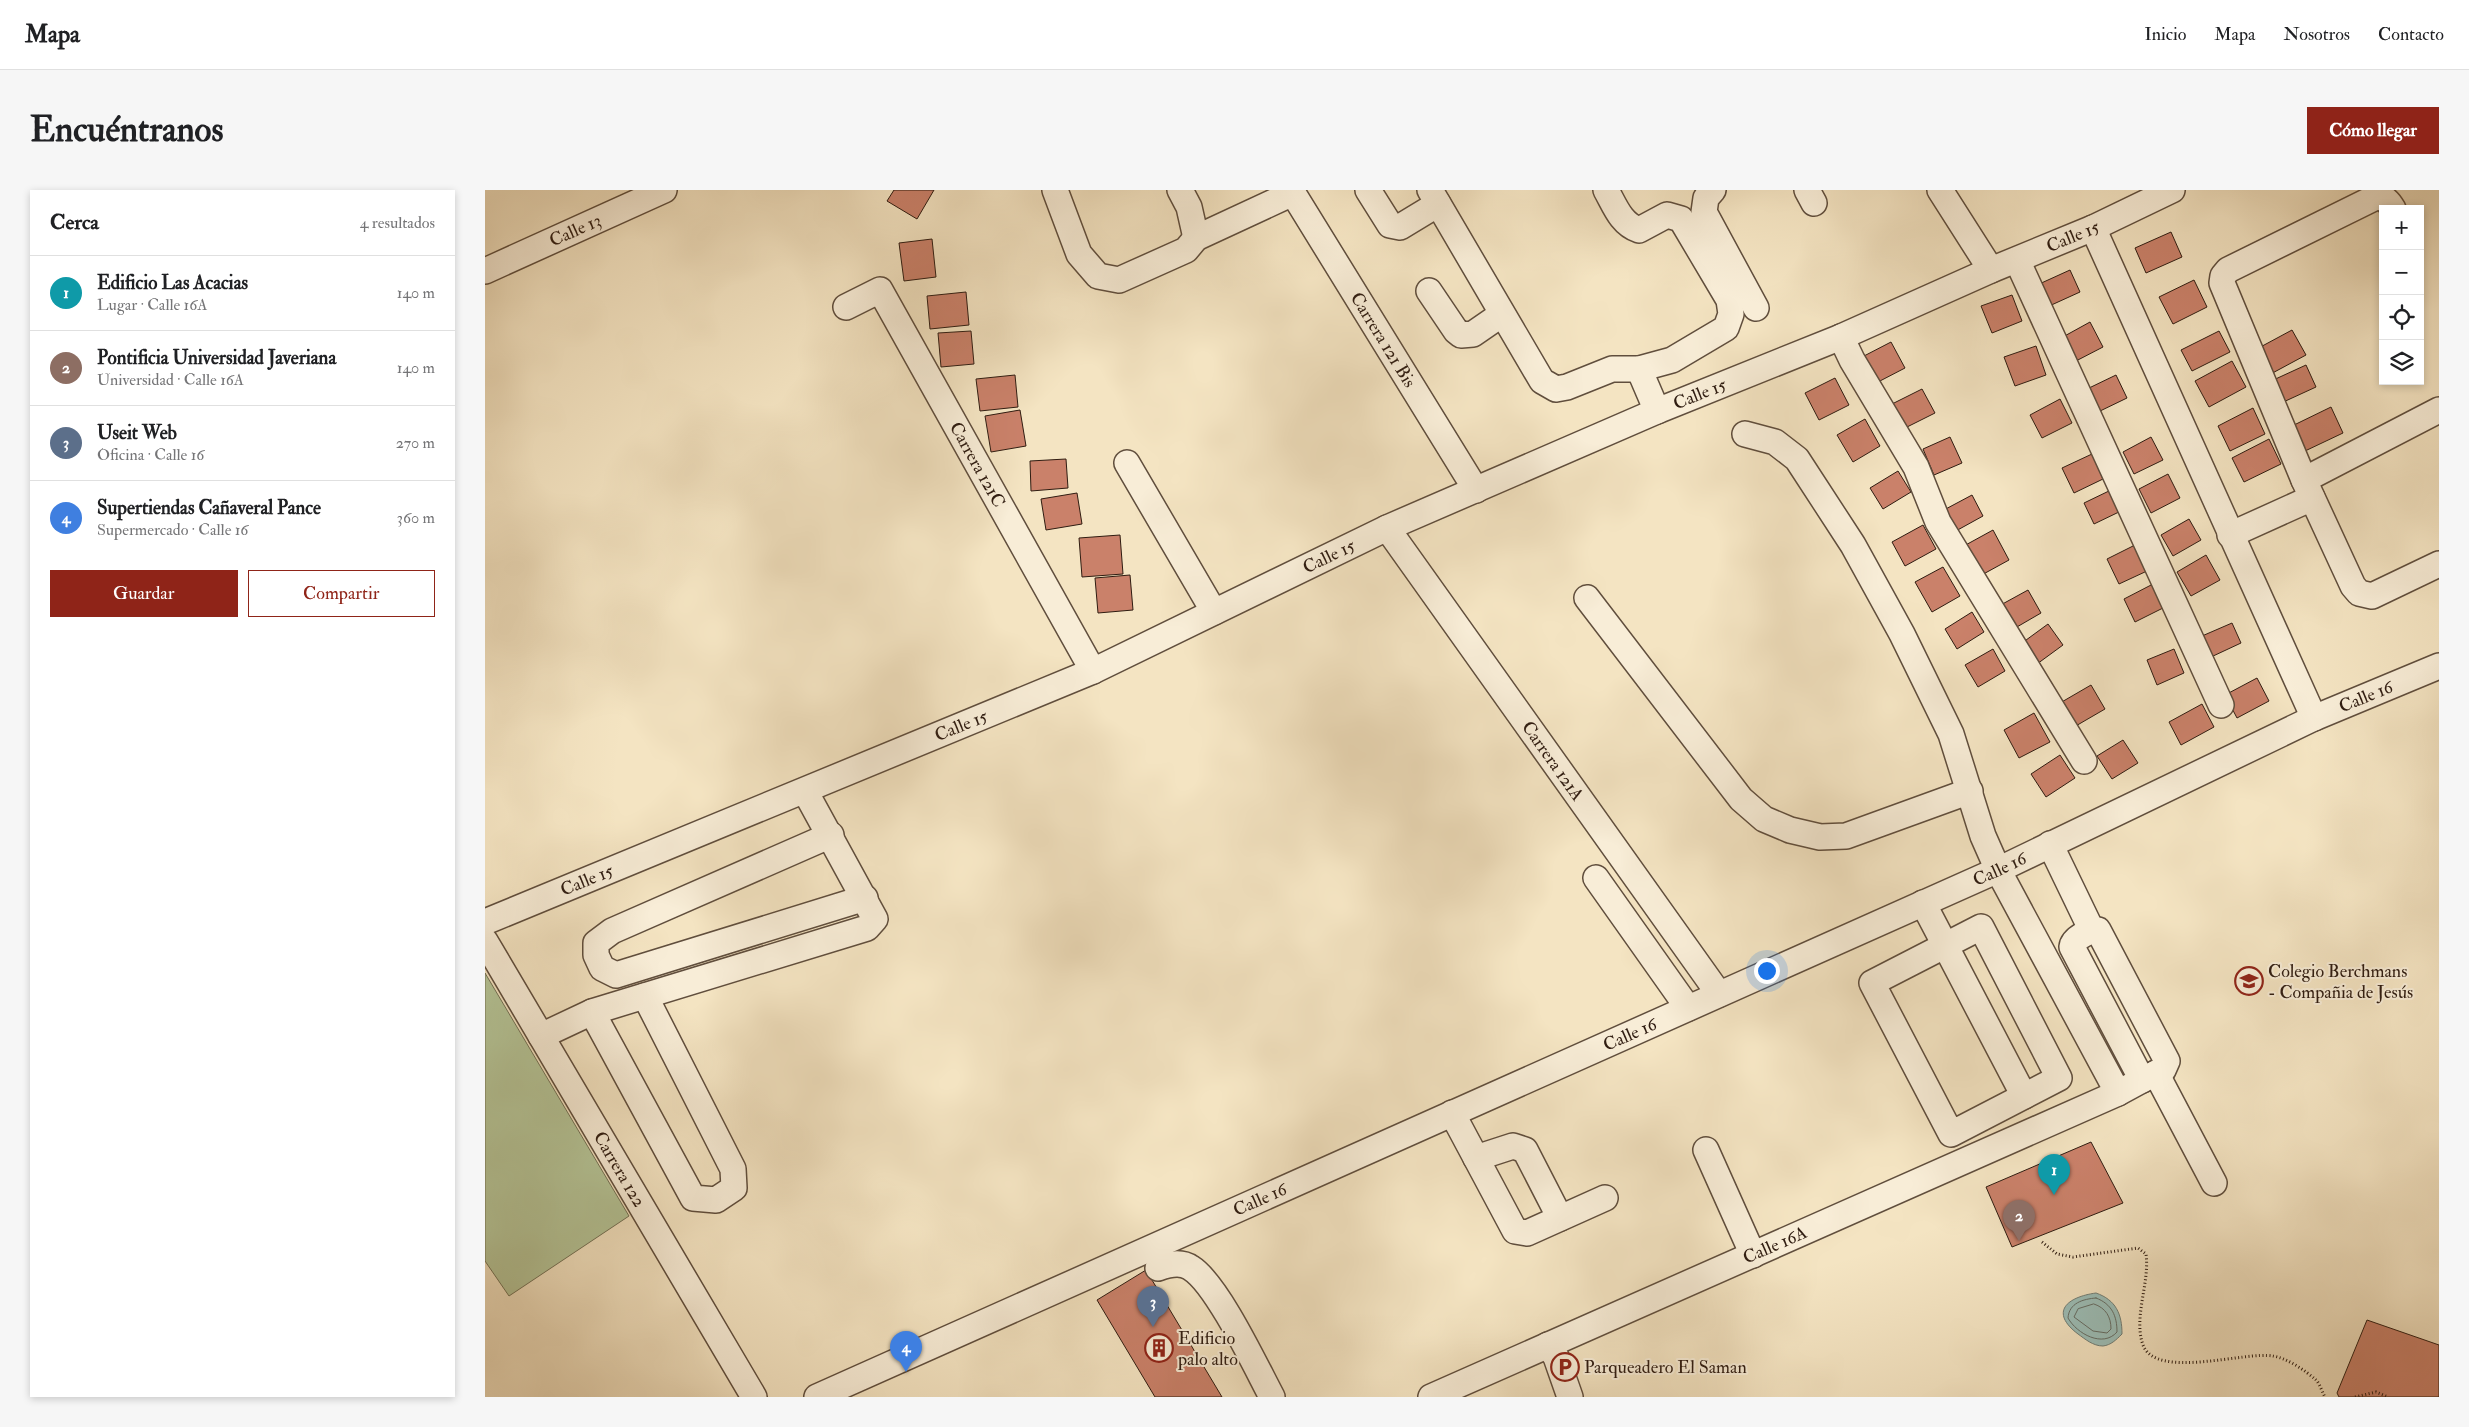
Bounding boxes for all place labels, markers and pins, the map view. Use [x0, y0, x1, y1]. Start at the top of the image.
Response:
place label: Colegio Berchmans - Compañia de Jesús [2268, 960, 2413, 1004]
school or university icon: Colegio Berchmans - Compañia de Jesús [2234, 966, 2264, 996]
pin: 1 [2038, 1154, 2070, 1195]
pin: 2 [2003, 1200, 2035, 1241]
pin: 3 [1137, 1286, 1169, 1327]
place label: Edificio palo alto [1177, 1327, 1238, 1371]
pin: 4 [890, 1331, 922, 1372]
building icon: Edificio palo alto [1144, 1333, 1174, 1363]
parking icon: Parqueadero El Saman [1550, 1352, 1580, 1382]
place label: Parqueadero El Saman [1584, 1356, 1747, 1379]

